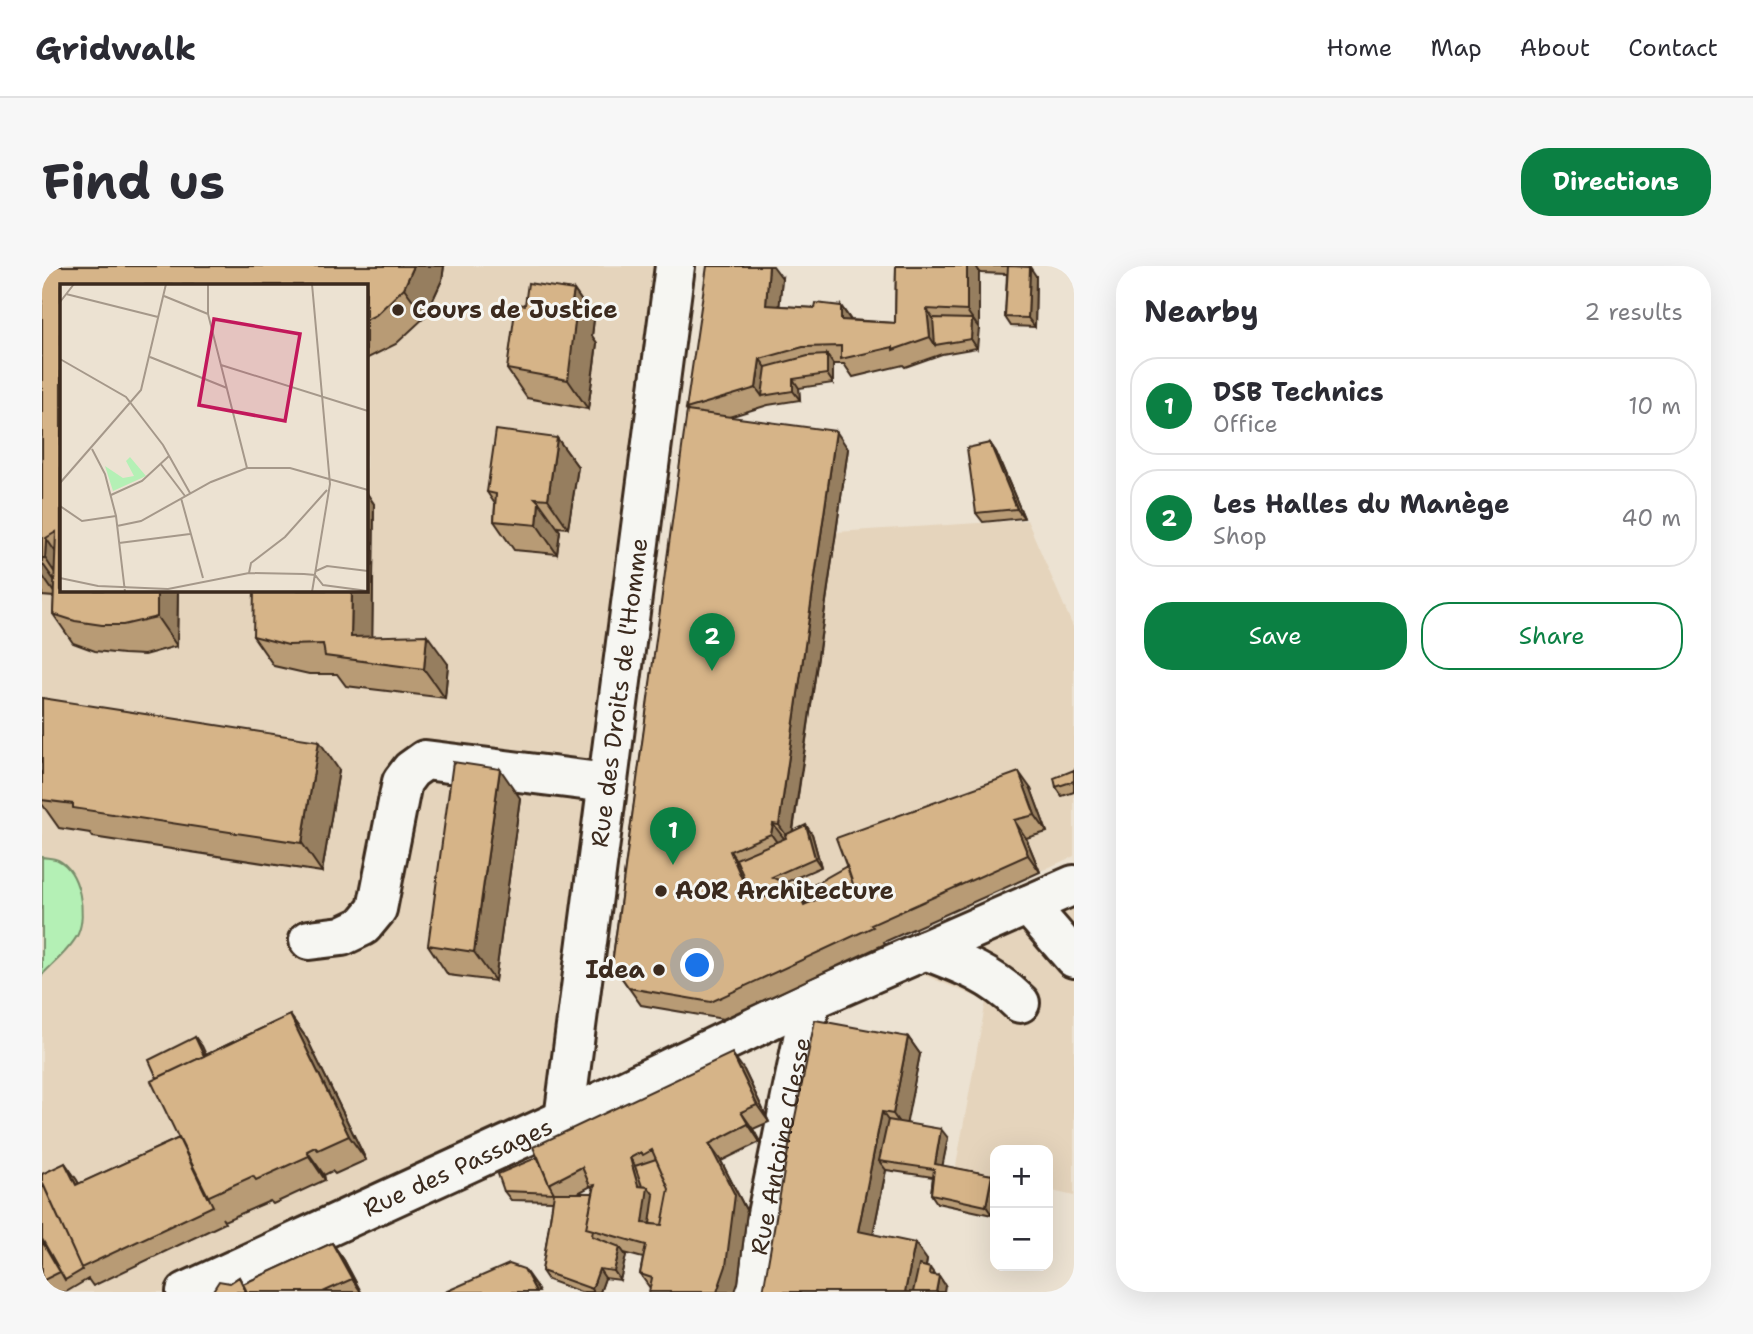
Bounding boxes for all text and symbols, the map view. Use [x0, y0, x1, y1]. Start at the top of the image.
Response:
text: Gridwalk [35, 26, 196, 71]
text: Home [1326, 32, 1392, 64]
text: Map [1430, 32, 1482, 64]
text: About [1520, 32, 1590, 64]
text: Contact [1628, 32, 1718, 64]
button: Directions [1521, 148, 1711, 216]
text: Find us [42, 149, 225, 215]
inset map [60, 284, 368, 592]
text: Nearby [1144, 291, 1259, 332]
place label: Cours de Justice [412, 294, 618, 326]
text: 2 results [1584, 297, 1683, 327]
marker: Cours de Justice [390, 302, 406, 318]
text: DSB Technics [1213, 374, 1384, 409]
text: 1 [1164, 391, 1174, 421]
text: 10 m [1628, 391, 1681, 421]
text: Office [1213, 409, 1278, 439]
text: Les Halles du Manège [1213, 486, 1510, 521]
text: 2 [1161, 503, 1177, 533]
text: 40 m [1621, 503, 1681, 533]
text: Shop [1213, 521, 1267, 551]
street label: Rue des Droits de l'Homme [583, 536, 655, 849]
button: Save [1144, 602, 1407, 670]
button: Share [1421, 602, 1683, 670]
pin: 2 [689, 613, 735, 671]
pin: 1 [650, 807, 696, 865]
place label: AOR Architecture [675, 875, 894, 907]
marker: AOR Architecture [653, 883, 669, 899]
your location [680, 948, 714, 982]
place label: Idea [585, 954, 646, 986]
marker: Idea [651, 962, 667, 978]
street label: Rue Antoine Clesse [743, 1034, 819, 1258]
street label: Rue des Passages [358, 1110, 558, 1225]
map controls [990, 1145, 1053, 1271]
button: + [990, 1145, 1053, 1208]
button: − [990, 1208, 1053, 1271]

